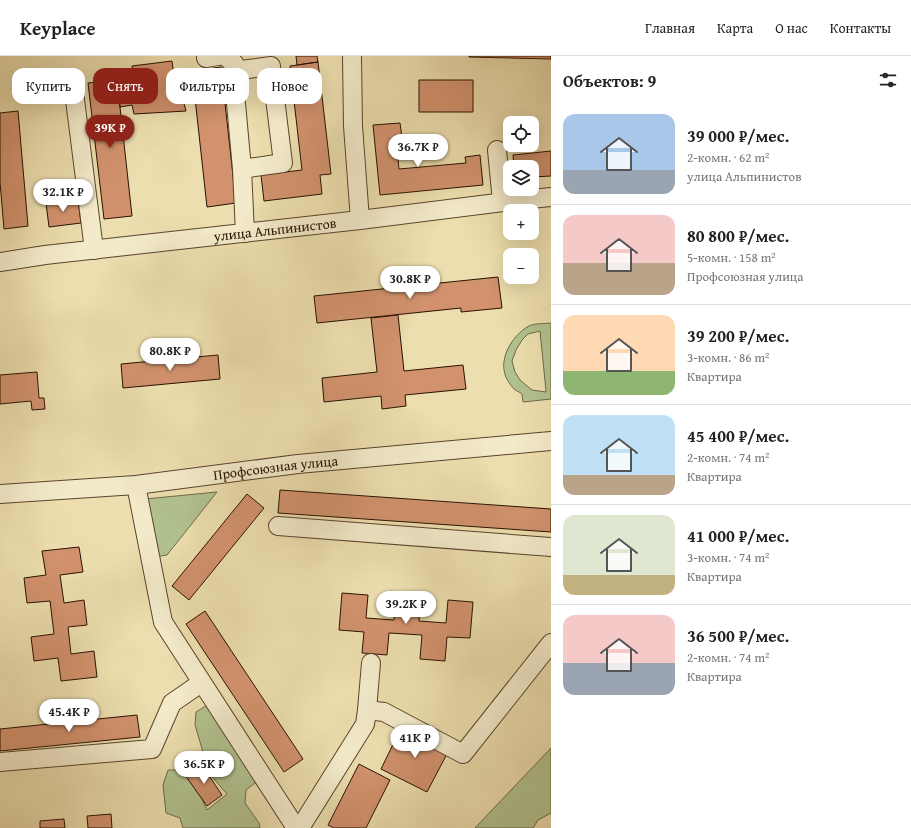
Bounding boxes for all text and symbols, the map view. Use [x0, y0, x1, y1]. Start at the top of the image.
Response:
text: Keyplace [20, 14, 96, 42]
text: Главная [645, 18, 695, 38]
text: Карта [717, 18, 753, 38]
text: О нас [775, 18, 808, 38]
text: Контакты [830, 18, 891, 38]
chip: Купить [12, 68, 85, 104]
chip: Снять [93, 68, 158, 104]
chip: Фильтры [166, 68, 249, 104]
chip: Новое [257, 68, 322, 104]
text: Объектов: 9 [563, 68, 656, 93]
icon: filters [877, 69, 899, 91]
pin: 39K ₽ [82, 115, 138, 149]
map controls [503, 116, 539, 284]
button: locate [503, 116, 539, 152]
text: 39K ₽ [94, 118, 126, 137]
text: 39 000 ₽/мес. [687, 123, 789, 148]
icon: home [595, 130, 643, 178]
pin: 36.7K ₽ [381, 134, 455, 168]
text: 36.7K ₽ [397, 137, 439, 156]
text: 2-комн. · 62 m² [687, 148, 769, 167]
button: layers [503, 160, 539, 196]
text: улица Альпинистов [687, 167, 801, 186]
pin: 32.1K ₽ [26, 179, 100, 213]
text: 32.1K ₽ [42, 182, 84, 201]
button: + [503, 204, 539, 240]
street label: улица Альпинистов [212, 213, 338, 246]
text: 80 800 ₽/мес. [687, 223, 789, 248]
icon: home [595, 231, 643, 279]
button: − [503, 248, 539, 284]
text: 5-комн. · 158 m² [687, 248, 776, 267]
pin: 30.8K ₽ [373, 266, 447, 300]
text: Профсоюзная улица [687, 267, 803, 286]
text: 30.8K ₽ [389, 269, 431, 288]
text: 39 200 ₽/мес. [687, 323, 789, 348]
icon: home [595, 331, 643, 379]
pin: 80.8K ₽ [133, 338, 207, 372]
text: 80.8K ₽ [149, 341, 191, 360]
text: 3-комн. · 86 m² [687, 348, 769, 367]
text: Квартира [687, 367, 742, 386]
text: 45 400 ₽/мес. [687, 423, 789, 448]
icon: home [595, 431, 643, 479]
text: 2-комн. · 74 m² [687, 448, 769, 467]
street label: Профсоюзная улица [212, 450, 339, 485]
text: Квартира [687, 467, 742, 486]
text: 41 000 ₽/мес. [687, 523, 789, 548]
icon: home [595, 531, 643, 579]
text: 3-комн. · 74 m² [687, 548, 769, 567]
text: Квартира [687, 567, 742, 586]
pin: 39.2K ₽ [369, 591, 443, 625]
text: 39.2K ₽ [385, 594, 427, 613]
text: 36 500 ₽/мес. [687, 623, 789, 648]
icon: home [595, 631, 643, 679]
text: 2-комн. · 74 m² [687, 648, 769, 667]
text: Квартира [687, 667, 742, 686]
pin: 45.4K ₽ [32, 699, 106, 733]
text: 45.4K ₽ [48, 702, 90, 721]
pin: 41K ₽ [387, 725, 443, 759]
text: 41K ₽ [399, 728, 431, 747]
pin: 36.5K ₽ [167, 751, 241, 785]
text: 36.5K ₽ [183, 754, 225, 773]

